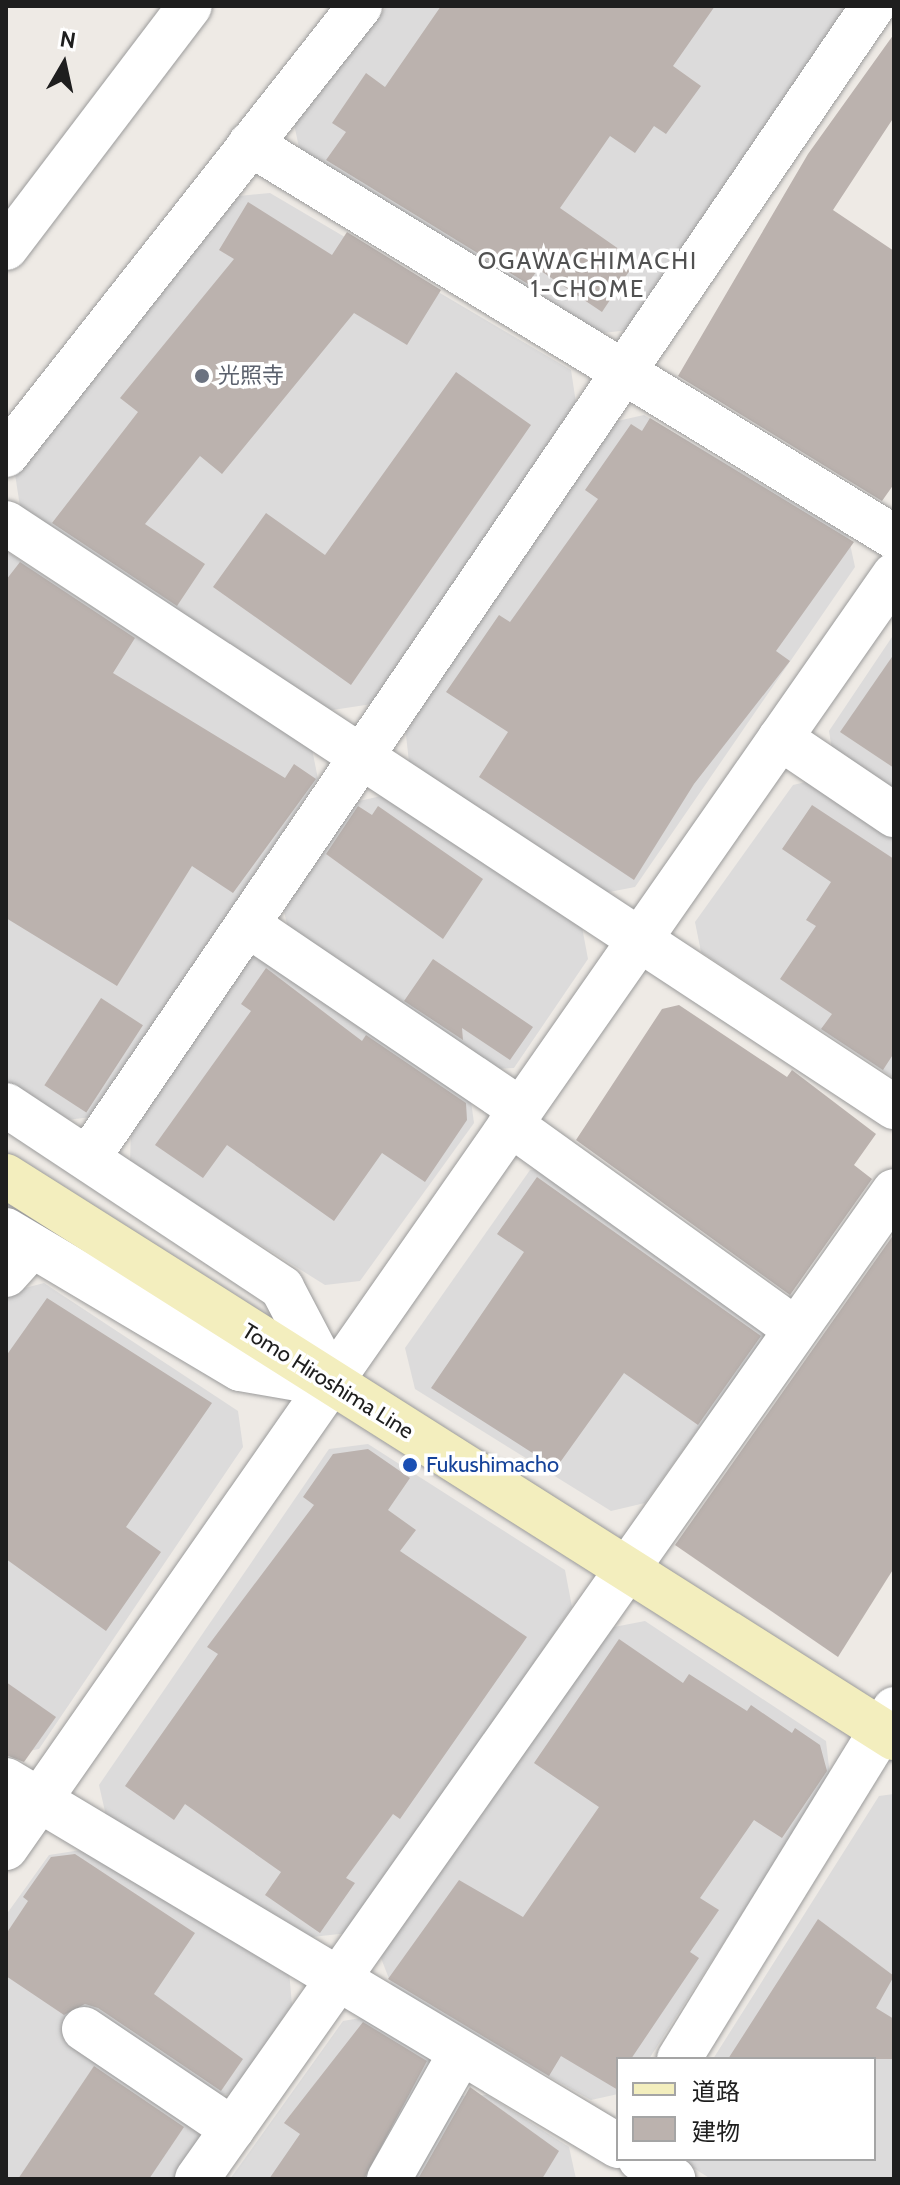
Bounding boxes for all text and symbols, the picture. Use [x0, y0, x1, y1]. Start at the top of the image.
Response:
north arrow [24, 24, 104, 104]
text: N [58, 25, 78, 54]
district label: OGAWACHIMACHI 1-CHOME [478, 247, 698, 303]
place label: 光照寺 [218, 363, 284, 389]
marker: 光照寺 [193, 367, 211, 385]
street label: Tomo Hiroshima Line [237, 1318, 419, 1444]
place label: Fukushimacho [426, 1452, 559, 1478]
marker: Fukushimacho [401, 1456, 419, 1474]
legend [616, 2057, 876, 2161]
text: 道路 [692, 2077, 740, 2106]
text: 建物 [692, 2117, 740, 2146]

